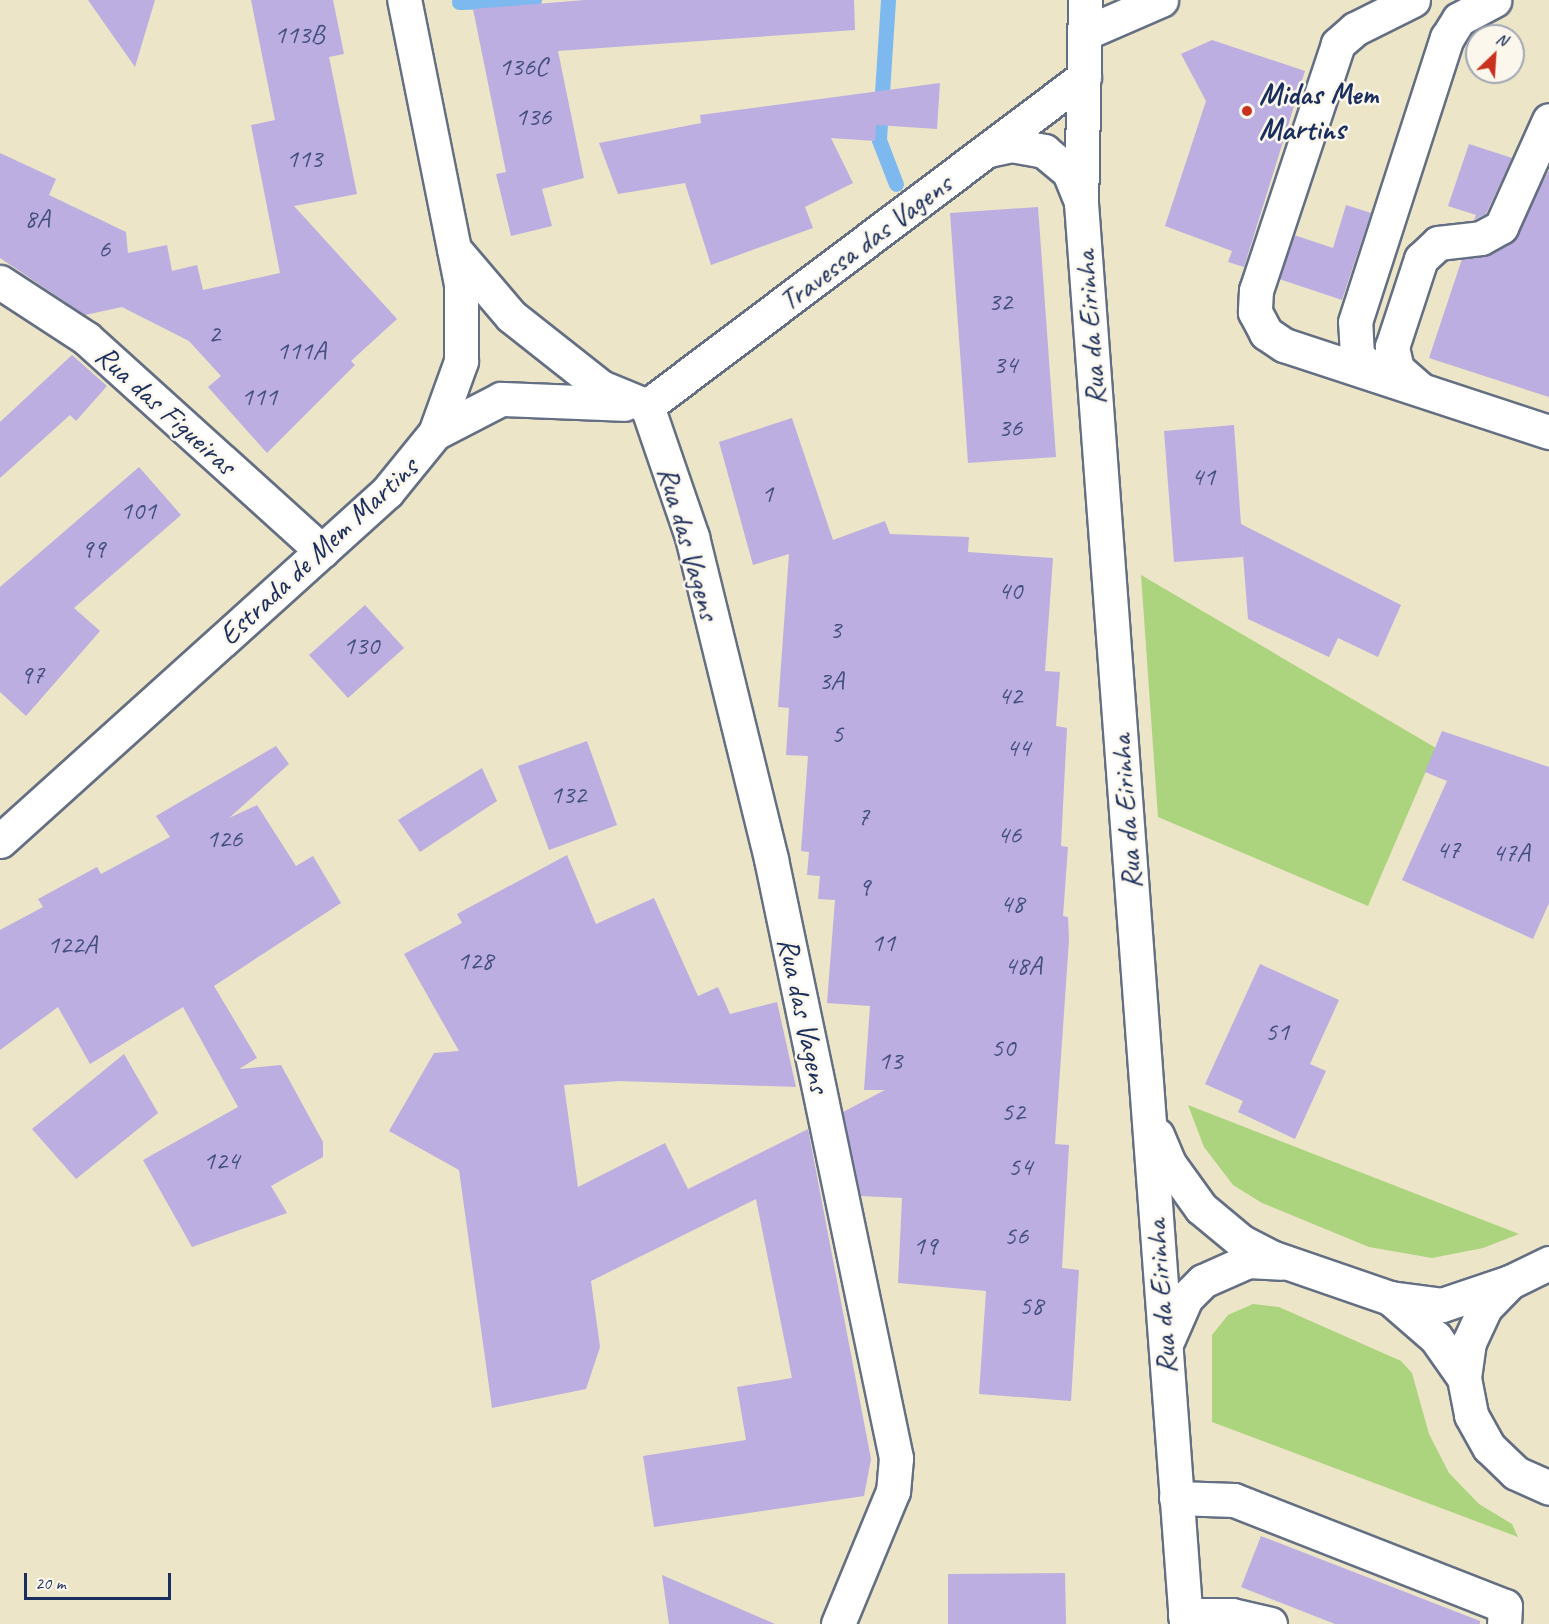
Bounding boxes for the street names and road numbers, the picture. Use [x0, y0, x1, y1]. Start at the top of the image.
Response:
street label: Travessa das Vagens [771, 165, 959, 319]
street label: Rua da Eirinha [1067, 249, 1113, 407]
street label: Rua das Figueiras [88, 337, 244, 483]
street label: Estrada de Mem Martins [211, 449, 425, 653]
street label: Rua das Vagens [650, 462, 728, 624]
street label: Rua da Eirinha [1103, 733, 1149, 891]
street label: Rua das Vagens [770, 934, 838, 1096]
street label: Rua da Eirinha [1138, 1218, 1184, 1376]

